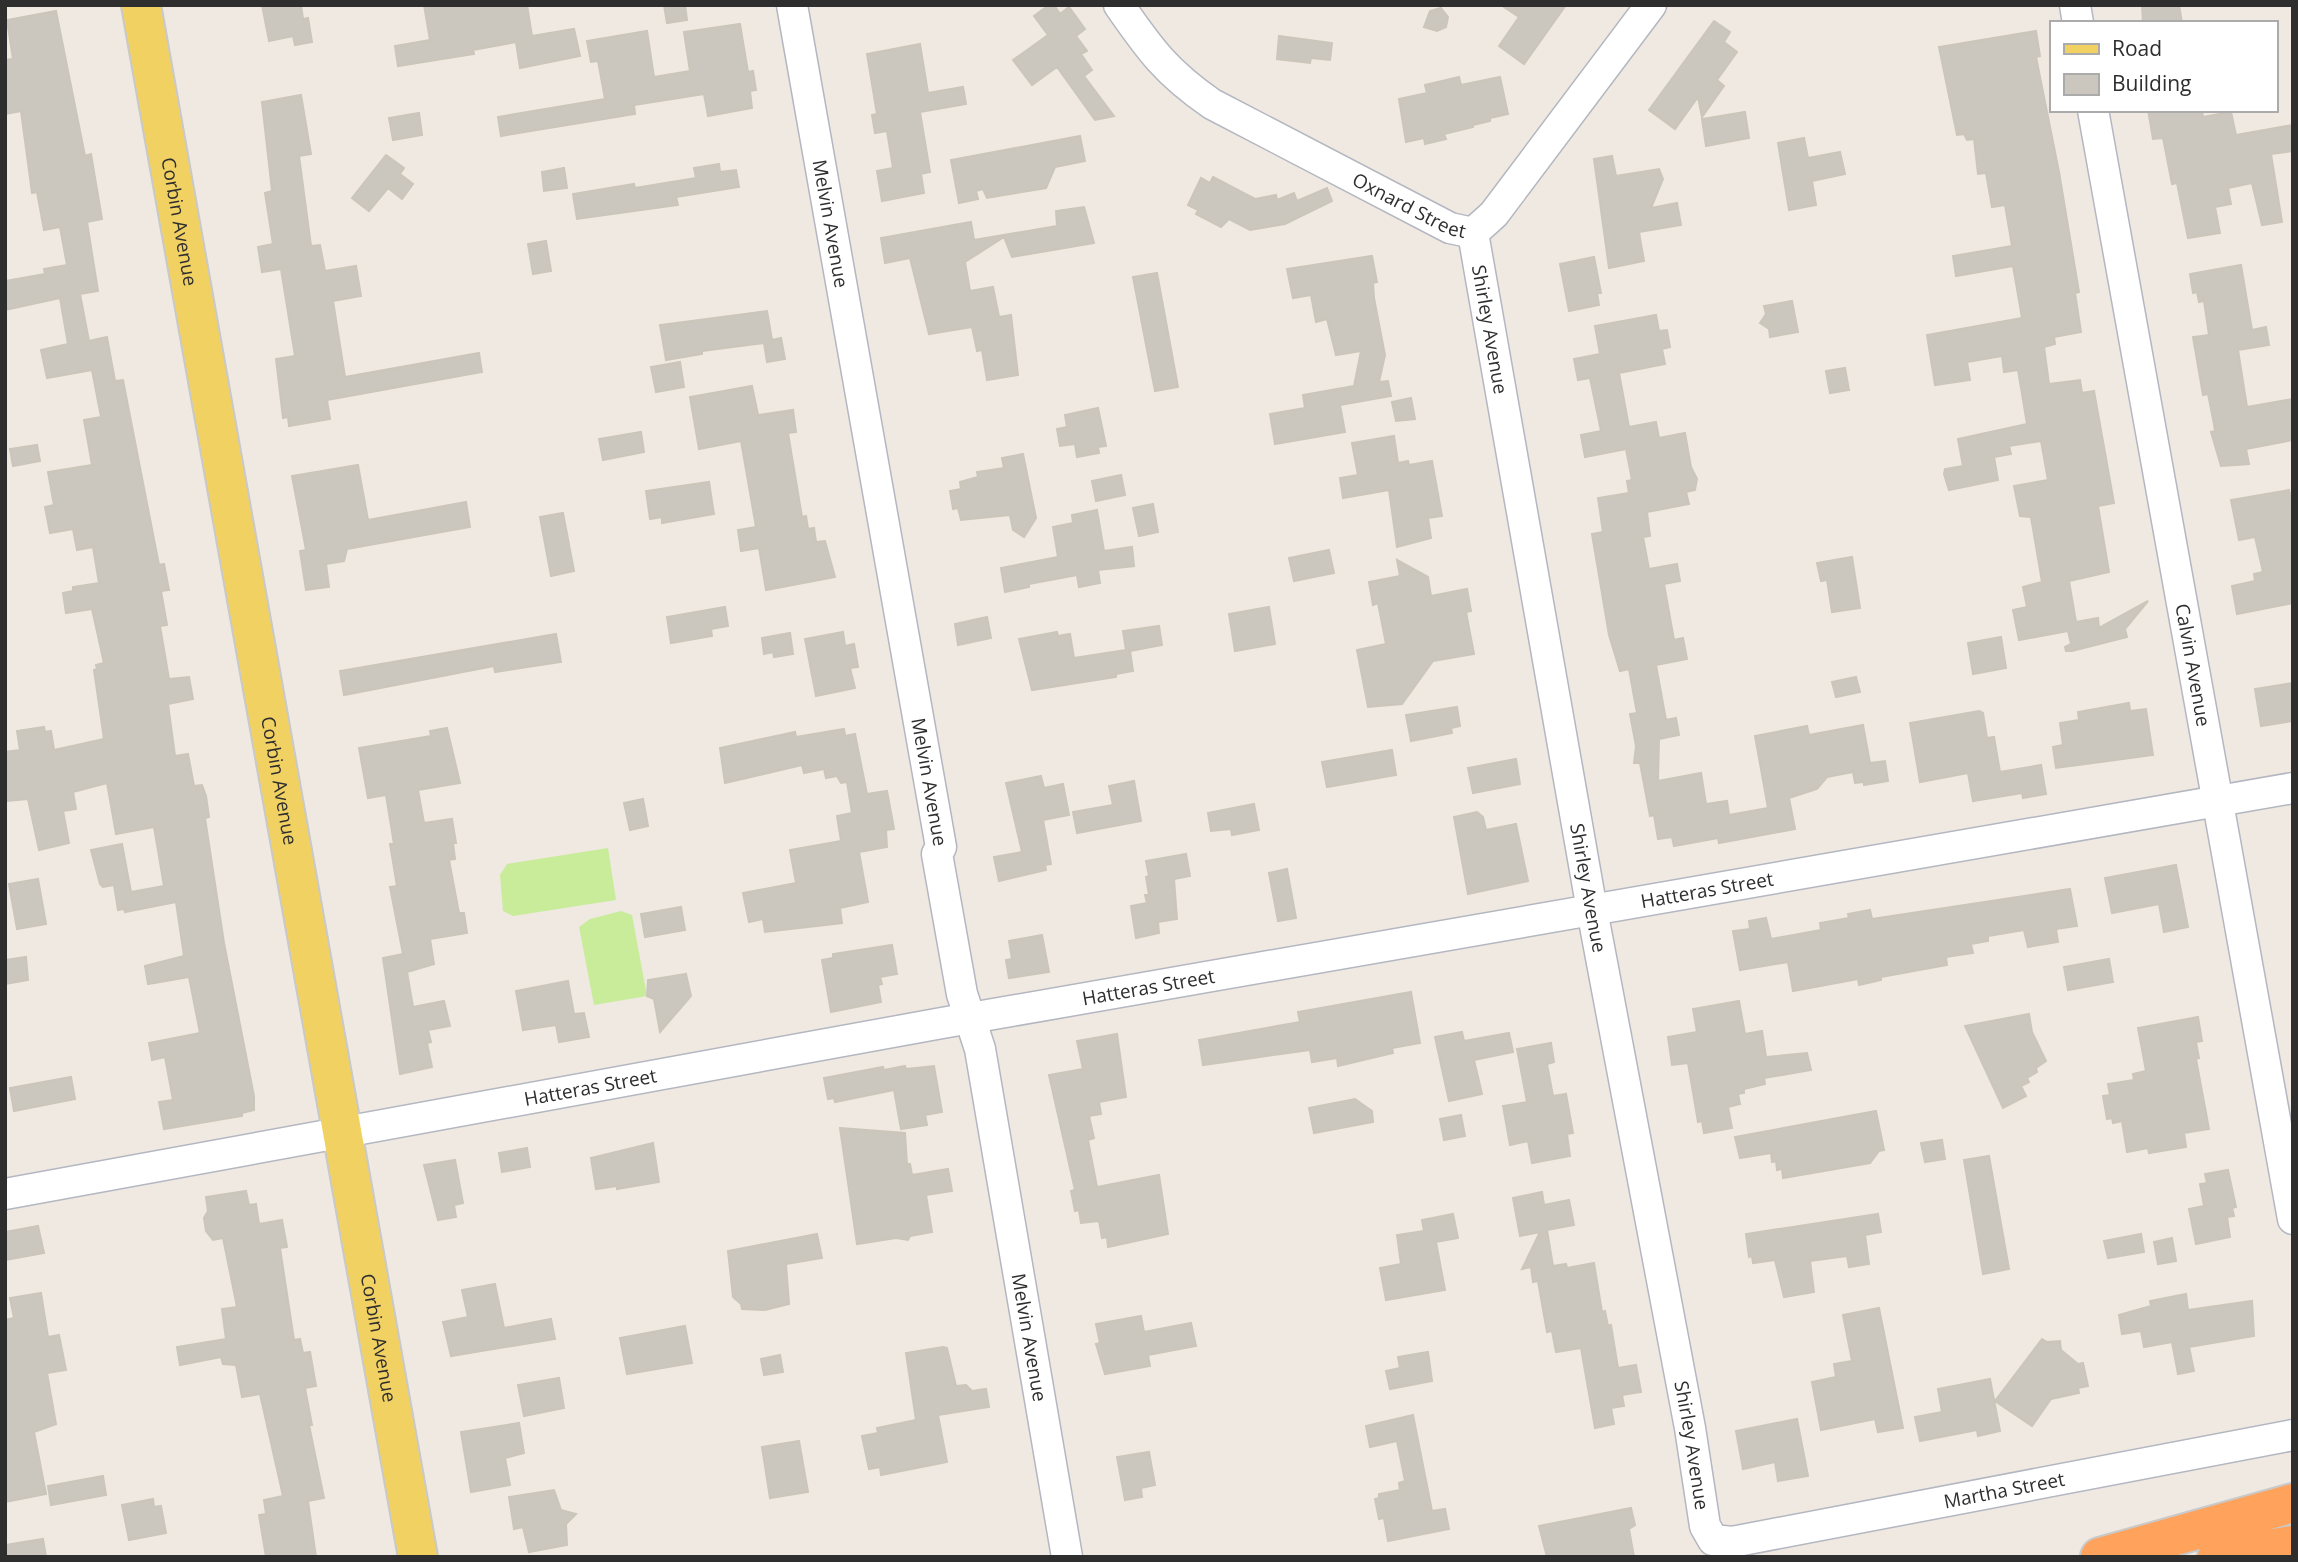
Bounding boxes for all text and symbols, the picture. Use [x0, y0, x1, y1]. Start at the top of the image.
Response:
legend [2050, 21, 2277, 112]
text: Road [2112, 34, 2162, 62]
text: Building [2112, 69, 2191, 97]
street label: Corbin Avenue [155, 155, 204, 288]
street label: Melvin Avenue [807, 158, 855, 290]
street label: Oxnard Street [1348, 166, 1469, 244]
street label: Shirley Avenue [1466, 263, 1514, 396]
street label: Calvin Avenue [2169, 602, 2217, 729]
street label: Corbin Avenue [255, 714, 304, 847]
street label: Melvin Avenue [905, 716, 954, 848]
street label: Shirley Avenue [1564, 821, 1613, 955]
street label: Hatteras Street [1639, 866, 1776, 914]
street label: Hatteras Street [1080, 963, 1217, 1011]
street label: Hatteras Street [522, 1062, 659, 1112]
street label: Corbin Avenue [355, 1271, 403, 1404]
street label: Melvin Avenue [1006, 1271, 1053, 1404]
street label: Shirley Avenue [1668, 1378, 1715, 1512]
street label: Martha Street [1942, 1466, 2067, 1514]

